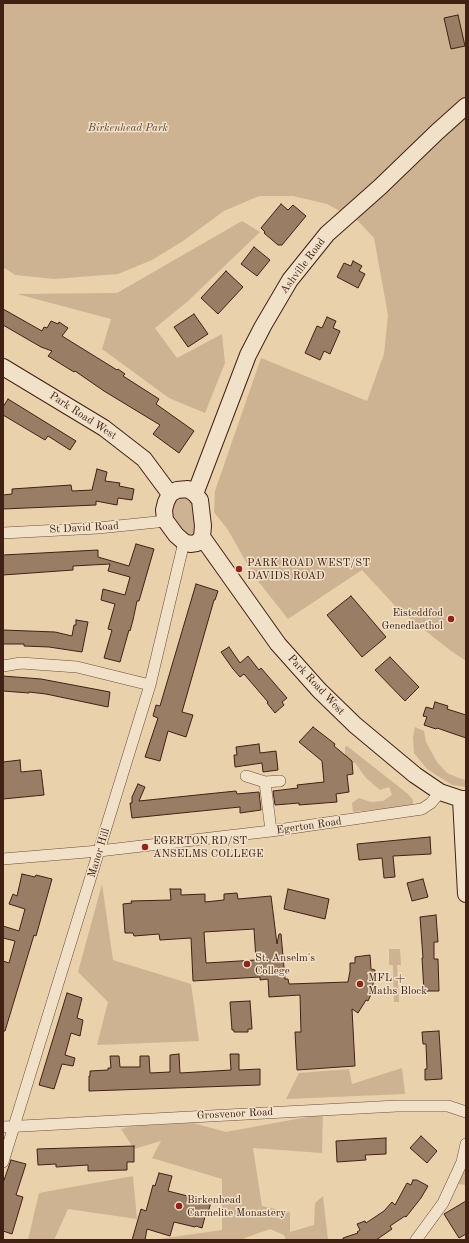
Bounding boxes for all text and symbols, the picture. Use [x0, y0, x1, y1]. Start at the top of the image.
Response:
park label: Birkenhead Park [88, 121, 168, 135]
street label: Ashville Road [278, 235, 328, 297]
street label: Park Road West [47, 389, 119, 443]
street label: St David Road [49, 520, 119, 536]
place label: PARK ROAD WEST/ST DAVIDS ROAD [247, 556, 370, 582]
marker: PARK ROAD WEST/ST DAVIDS ROAD [234, 564, 244, 574]
place label: Eisteddfod Genedlaethol [382, 606, 443, 632]
marker: Eisteddfod Genedlaethol [446, 614, 456, 624]
street label: Park Road West [285, 652, 347, 718]
street label: Egerton Road [275, 815, 343, 837]
street label: Manor Hill [85, 827, 113, 879]
place label: EGERTON RD/ST ANSELMS COLLEGE [153, 834, 264, 860]
marker: EGERTON RD/ST ANSELMS COLLEGE [140, 842, 150, 852]
place label: St. Anselm's College [255, 951, 315, 977]
marker: St. Anselm's College [242, 959, 252, 969]
place label: MFL + Maths Block [368, 971, 427, 997]
marker: MFL + Maths Block [355, 979, 365, 989]
street label: Grosvenor Road [196, 1105, 274, 1123]
place label: Birkenhead Carmelite Monastery [187, 1193, 286, 1219]
marker: Birkenhead Carmelite Monastery [174, 1201, 184, 1211]

